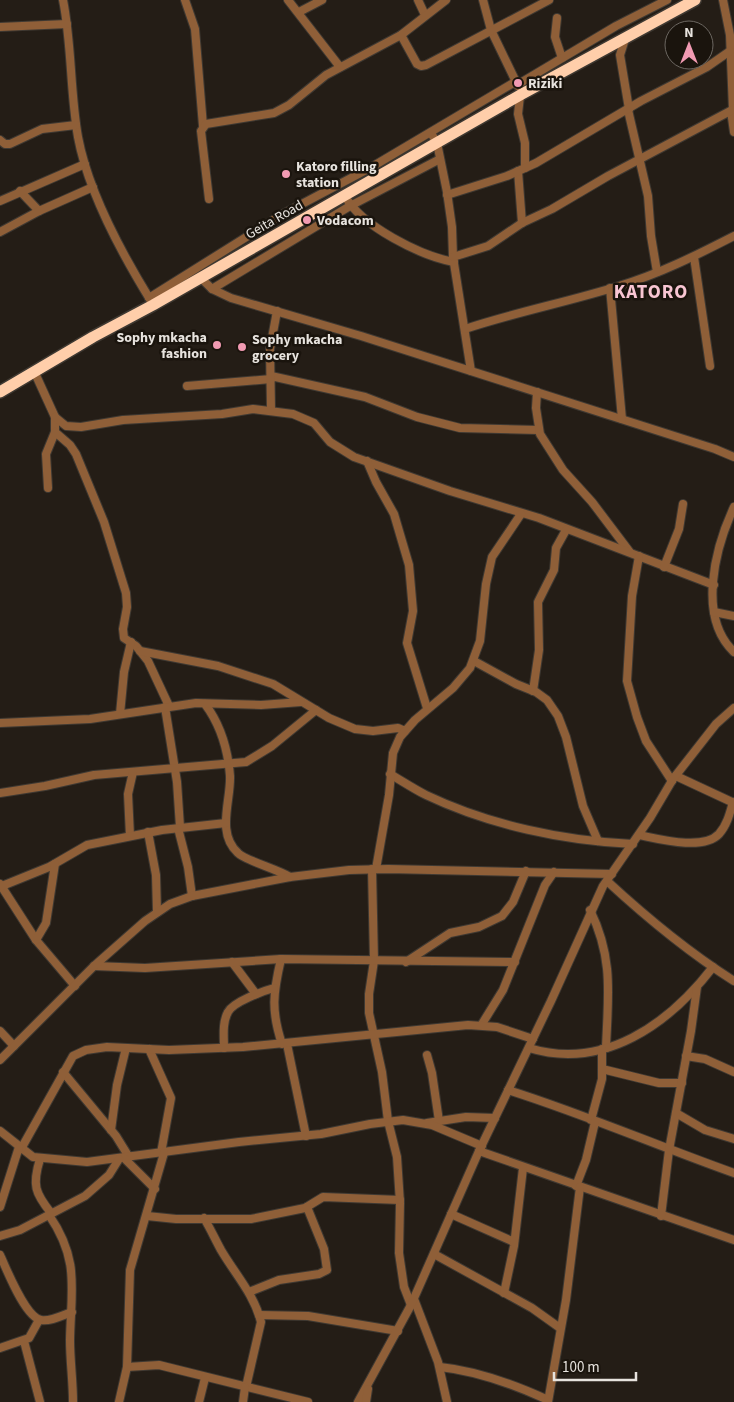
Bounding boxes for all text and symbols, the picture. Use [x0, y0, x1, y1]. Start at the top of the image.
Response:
north arrow [664, 20, 714, 70]
text: N [684, 23, 694, 43]
place label: Riziki [528, 74, 562, 94]
marker: Riziki [512, 77, 524, 89]
place label: Katoro filling station [296, 157, 377, 193]
marker: Katoro filling station [280, 168, 292, 180]
street label: Geita Road [242, 195, 307, 244]
place label: Vodacom [316, 211, 374, 231]
marker: Vodacom [301, 214, 313, 226]
district label: KATORO [614, 279, 688, 306]
place label: Sophy mkacha fashion [117, 328, 207, 364]
place label: Sophy mkacha grocery [252, 330, 343, 366]
marker: Sophy mkacha fashion [211, 339, 223, 351]
marker: Sophy mkacha grocery [236, 341, 248, 353]
scale bar [554, 1350, 636, 1382]
text: 100 m [562, 1357, 600, 1378]

